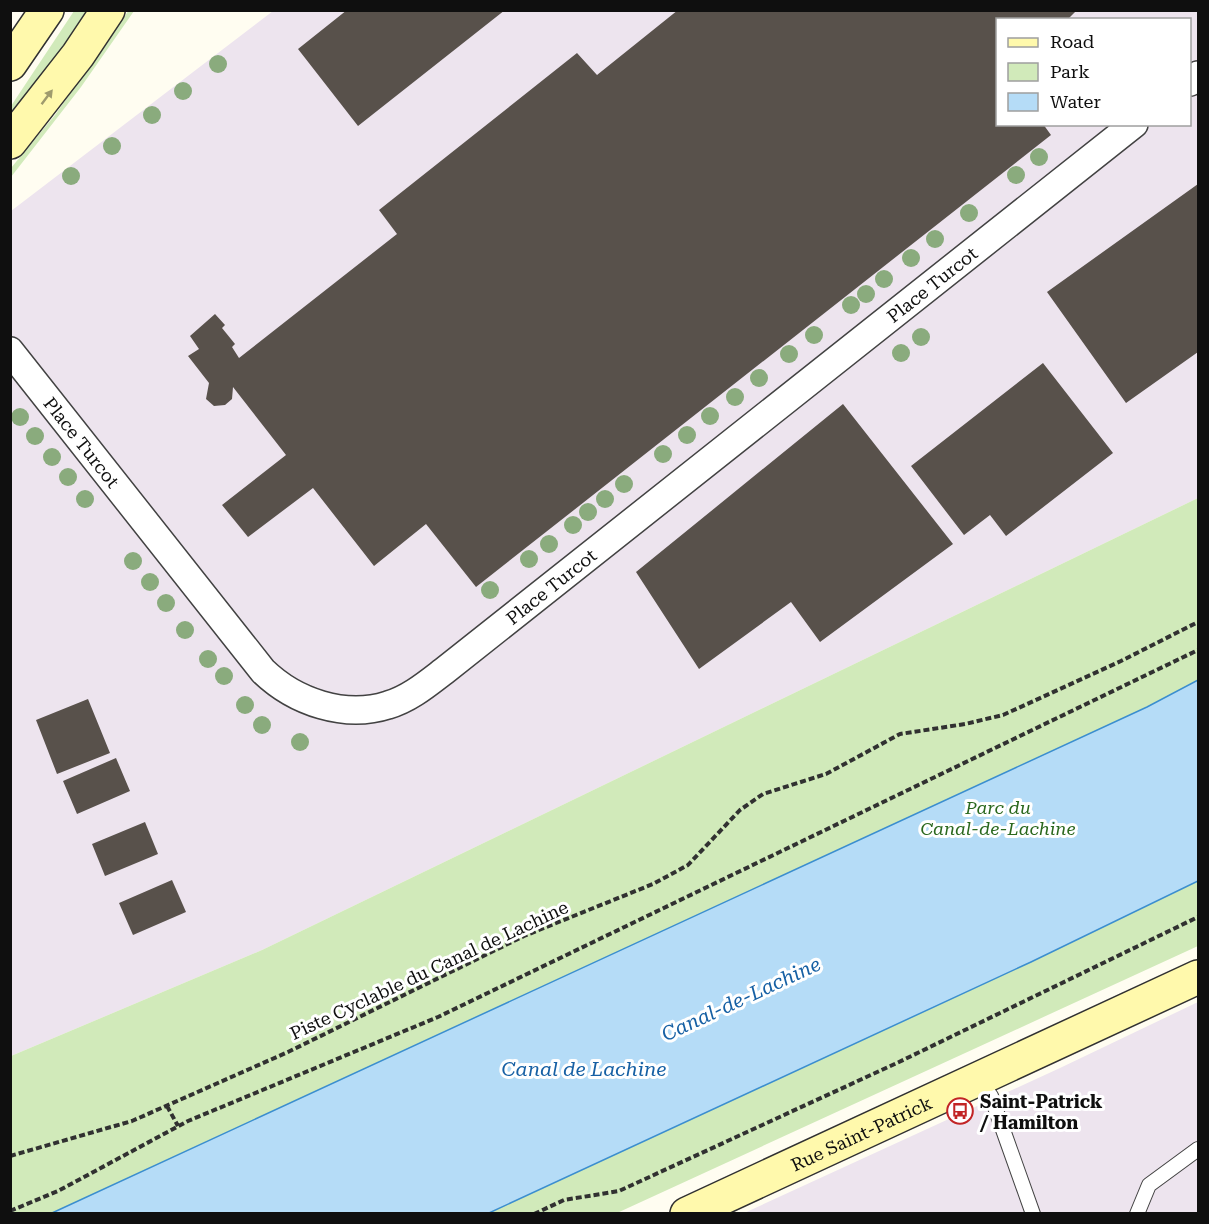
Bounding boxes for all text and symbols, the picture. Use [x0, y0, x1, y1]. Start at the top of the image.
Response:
legend [996, 18, 1191, 126]
text: Road [1050, 31, 1095, 52]
text: Park [1050, 61, 1090, 82]
one-way arrow [41, 89, 53, 105]
text: Water [1050, 91, 1101, 112]
street label: Place Turcot [882, 242, 981, 326]
street label: Place Turcot [40, 393, 124, 492]
street label: Place Turcot [502, 544, 601, 628]
park label: Parc du Canal-de-Lachine [920, 797, 1076, 839]
street label: Piste Cyclable du Canal de Lachine [287, 896, 572, 1044]
water label: Canal-de-Lachine [658, 952, 824, 1046]
water label: Canal de Lachine [502, 1057, 666, 1081]
place label: Saint-Patrick / Hamilton [979, 1091, 1103, 1133]
street label: Rue Saint-Patrick [787, 1092, 935, 1175]
bus stop icon: Saint-Patrick / Hamilton [945, 1096, 975, 1126]

